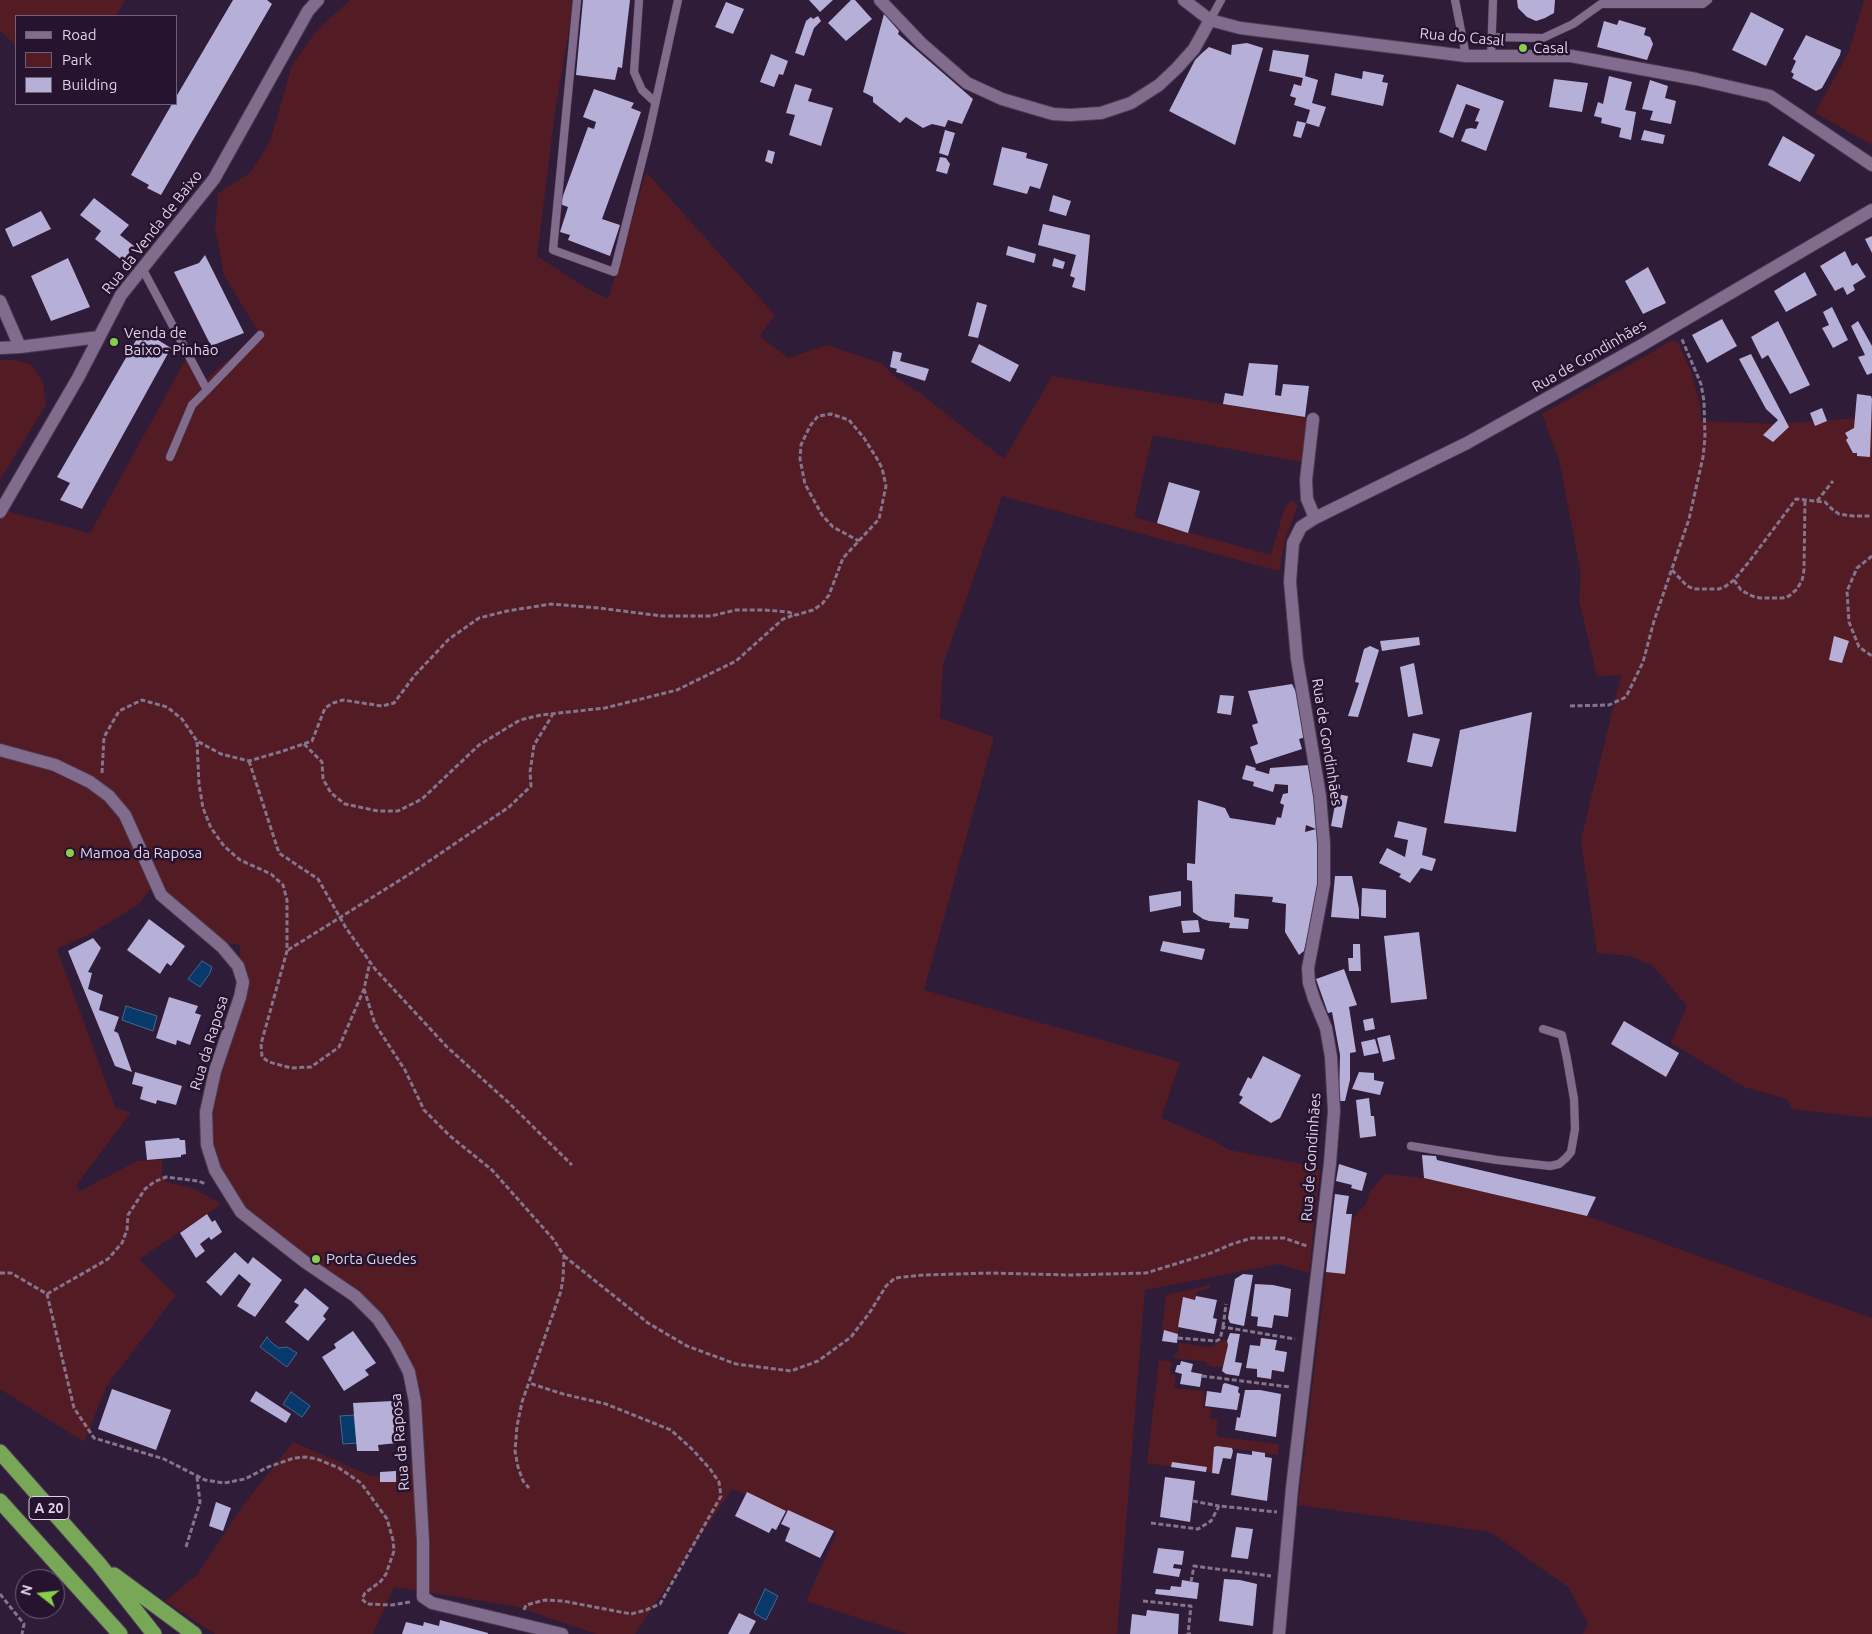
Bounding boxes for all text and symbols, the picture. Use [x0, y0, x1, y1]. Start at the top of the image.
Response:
legend [15, 15, 178, 105]
street label: Rua do Casal [1419, 24, 1505, 50]
text: Road [62, 26, 97, 43]
place label: Casal [1533, 39, 1568, 57]
marker: Casal [1517, 42, 1529, 54]
text: Park [62, 51, 92, 68]
text: Building [62, 76, 117, 93]
street label: Rua da Venda de Baixo [98, 166, 206, 298]
street label: Rua de Gondinhães [1529, 316, 1649, 396]
place label: Venda de Baixo - Pinhão [124, 324, 218, 359]
marker: Venda de Baixo - Pinhão [108, 336, 120, 348]
street label: Rua de Gondinhães [1308, 677, 1346, 807]
place label: Mamoa da Raposa [80, 844, 202, 862]
marker: Mamoa da Raposa [64, 847, 76, 859]
street label: Rua da Raposa [186, 994, 232, 1092]
street label: Rua de Gondinhães [1298, 1092, 1324, 1222]
place label: Porta Guedes [326, 1250, 417, 1268]
marker: Porta Guedes [310, 1253, 322, 1265]
street label: Rua da Raposa [387, 1393, 413, 1491]
road number: A 20 [29, 1496, 69, 1520]
north arrow [15, 1569, 65, 1619]
text: N [17, 1583, 36, 1597]

